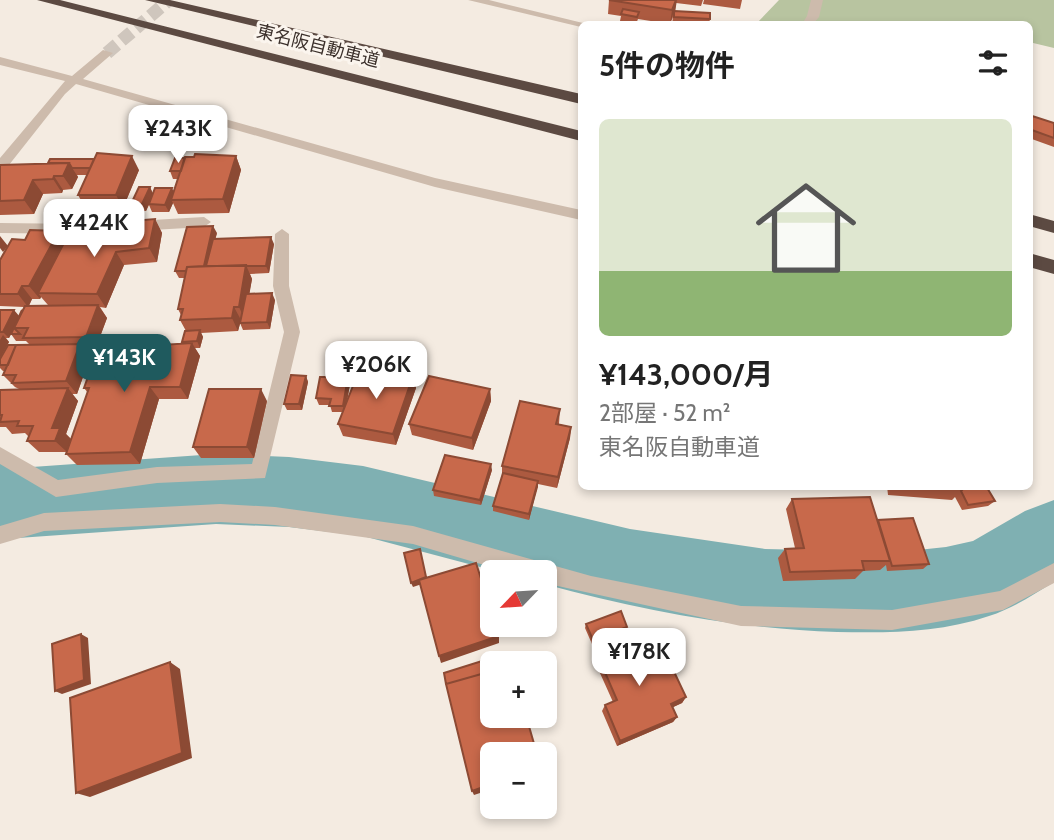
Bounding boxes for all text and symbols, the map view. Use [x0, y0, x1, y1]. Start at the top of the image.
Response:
street label: 東名阪自動車道 [254, 20, 382, 72]
icon: filters [974, 44, 1012, 82]
text: 5件の物件 [599, 47, 735, 84]
pin: ¥243K [129, 106, 227, 165]
text: ¥243K [144, 114, 212, 142]
icon: home [743, 165, 869, 291]
pin: ¥424K [45, 200, 143, 259]
text: ¥424K [59, 208, 129, 236]
pin: ¥143K [75, 334, 173, 394]
pin: ¥206K [327, 342, 425, 401]
text: ¥143K [92, 343, 156, 371]
text: ¥206K [341, 350, 411, 378]
text: ¥143,000/月 [599, 356, 774, 393]
text: 2部屋 · 52 m² [599, 399, 730, 427]
text: 東名阪自動車道 [599, 433, 760, 461]
north arrow [480, 560, 556, 637]
map controls [480, 560, 557, 819]
pin: ¥178K [590, 628, 688, 688]
text: ¥178K [608, 637, 670, 665]
button: + [480, 651, 557, 728]
button: − [480, 742, 557, 819]

